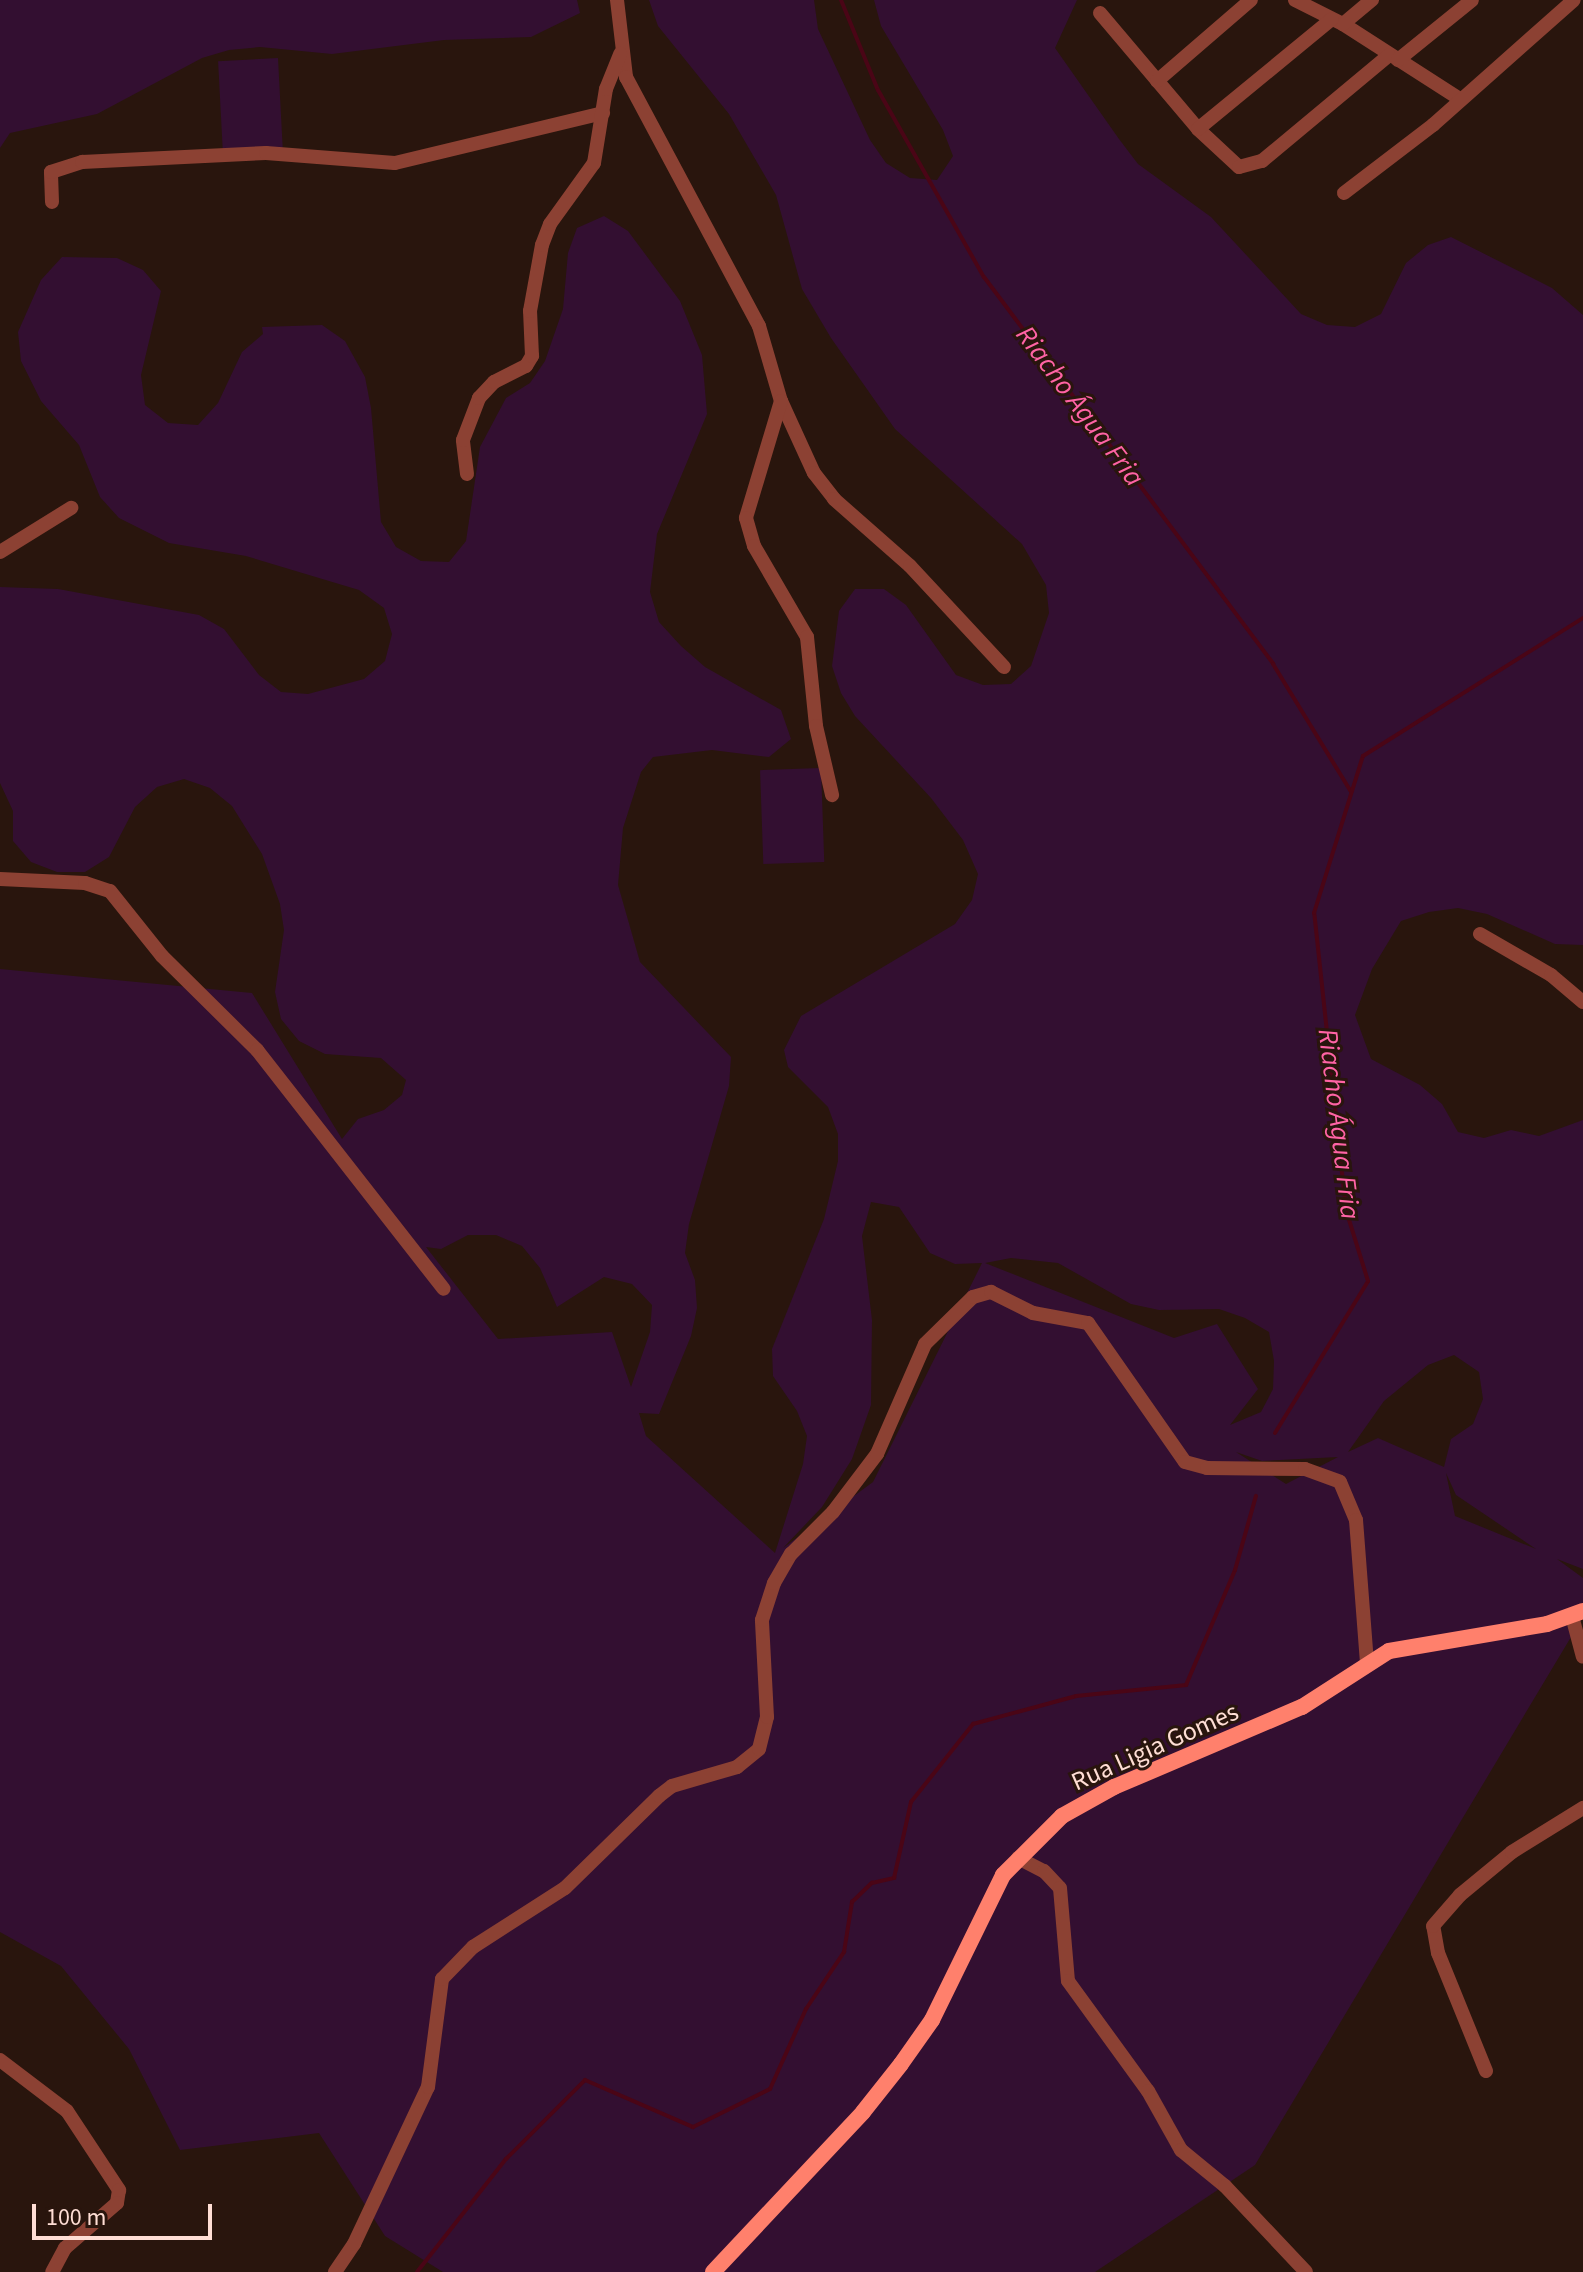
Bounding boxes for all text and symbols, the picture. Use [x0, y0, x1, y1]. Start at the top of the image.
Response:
water label: Riacho Água Fria [1009, 319, 1151, 493]
water label: Riacho Água Fria [1311, 1027, 1367, 1221]
street label: Rua Ligia Gomes [1067, 1696, 1243, 1798]
scale bar [36, 2188, 216, 2238]
text: 100 m [46, 2200, 106, 2235]

